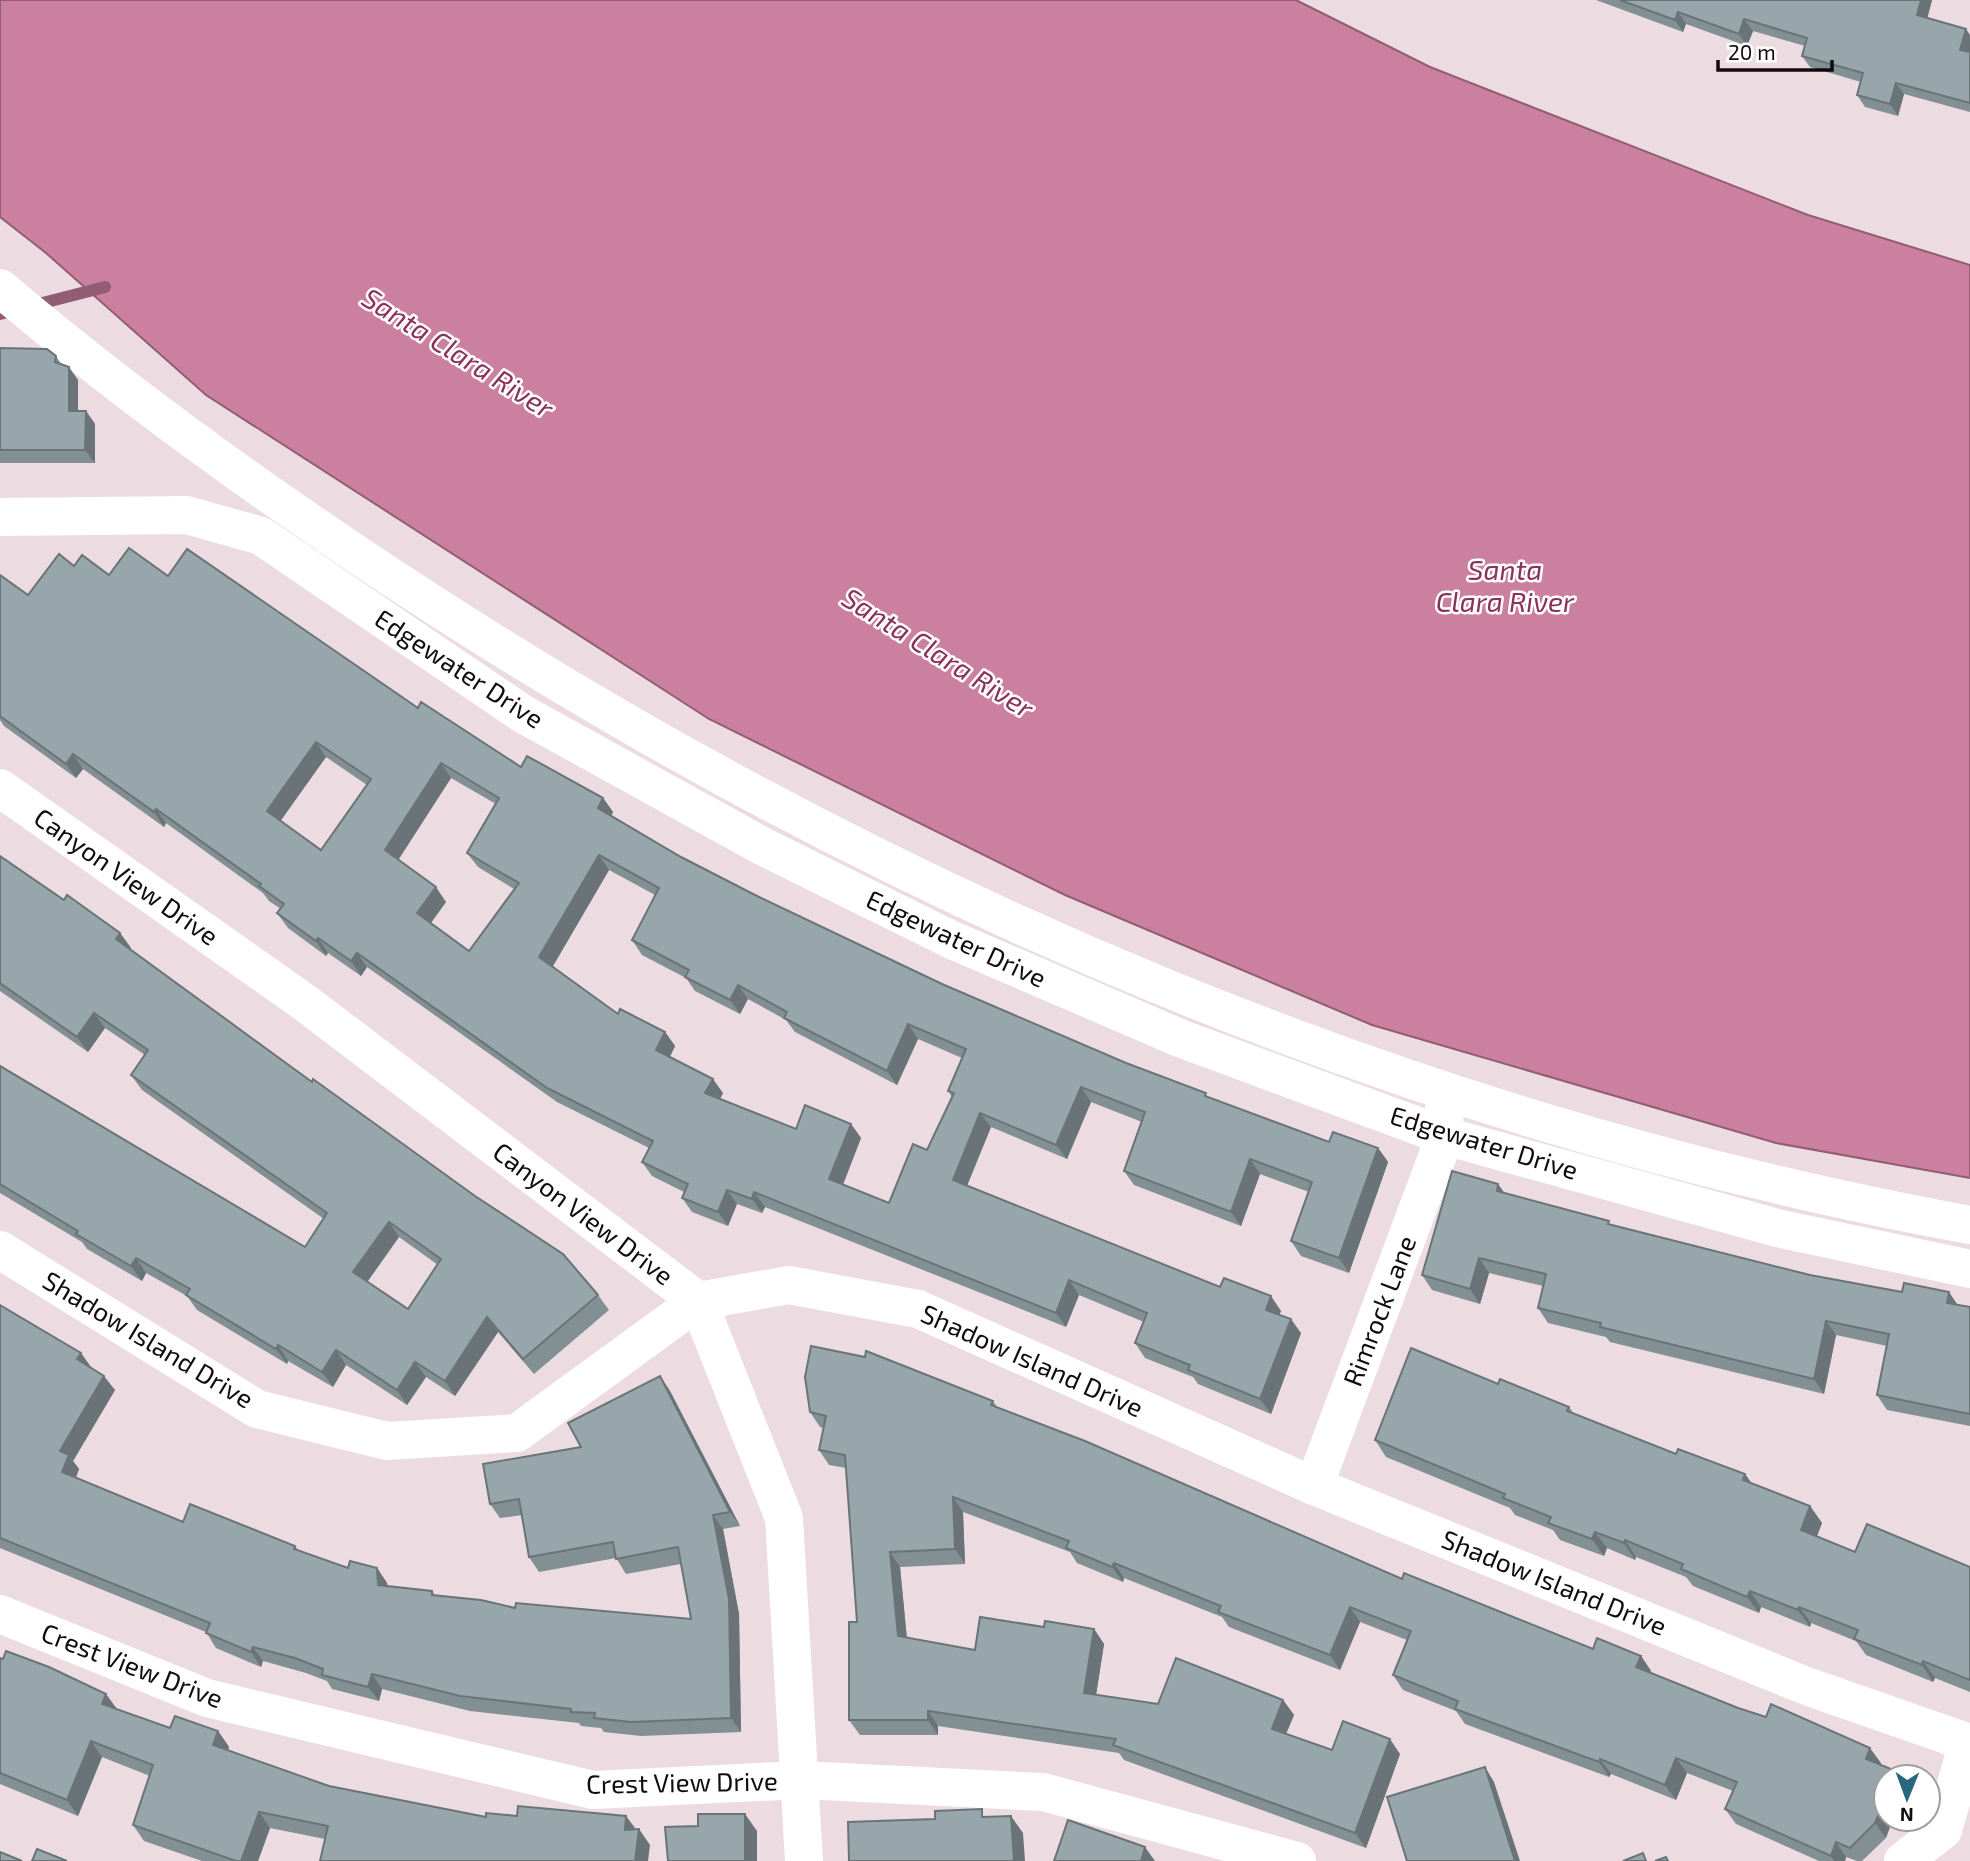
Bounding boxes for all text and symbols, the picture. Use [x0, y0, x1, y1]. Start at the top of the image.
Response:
scale bar [1718, 28, 1832, 72]
text: 20 m [1728, 39, 1776, 64]
water label: Santa Clara River [357, 280, 561, 425]
water label: Santa Clara River [1436, 552, 1575, 618]
water label: Santa Clara River [837, 580, 1041, 725]
street label: Edgewater Drive [370, 602, 550, 734]
street label: Canyon View Drive [29, 801, 225, 951]
street label: Edgewater Drive [862, 882, 1051, 993]
street label: Edgewater Drive [1387, 1098, 1582, 1185]
street label: Canyon View Drive [488, 1135, 680, 1291]
street label: Rimrock Lane [1336, 1231, 1421, 1390]
street label: Shadow Island Drive [38, 1264, 260, 1414]
street label: Shadow Island Drive [917, 1297, 1148, 1423]
street label: Shadow Island Drive [1438, 1522, 1672, 1641]
street label: Crest View Drive [37, 1616, 228, 1713]
north arrow [1872, 1763, 1942, 1833]
street label: Crest View Drive [586, 1764, 778, 1799]
text: N [1900, 1804, 1914, 1827]

